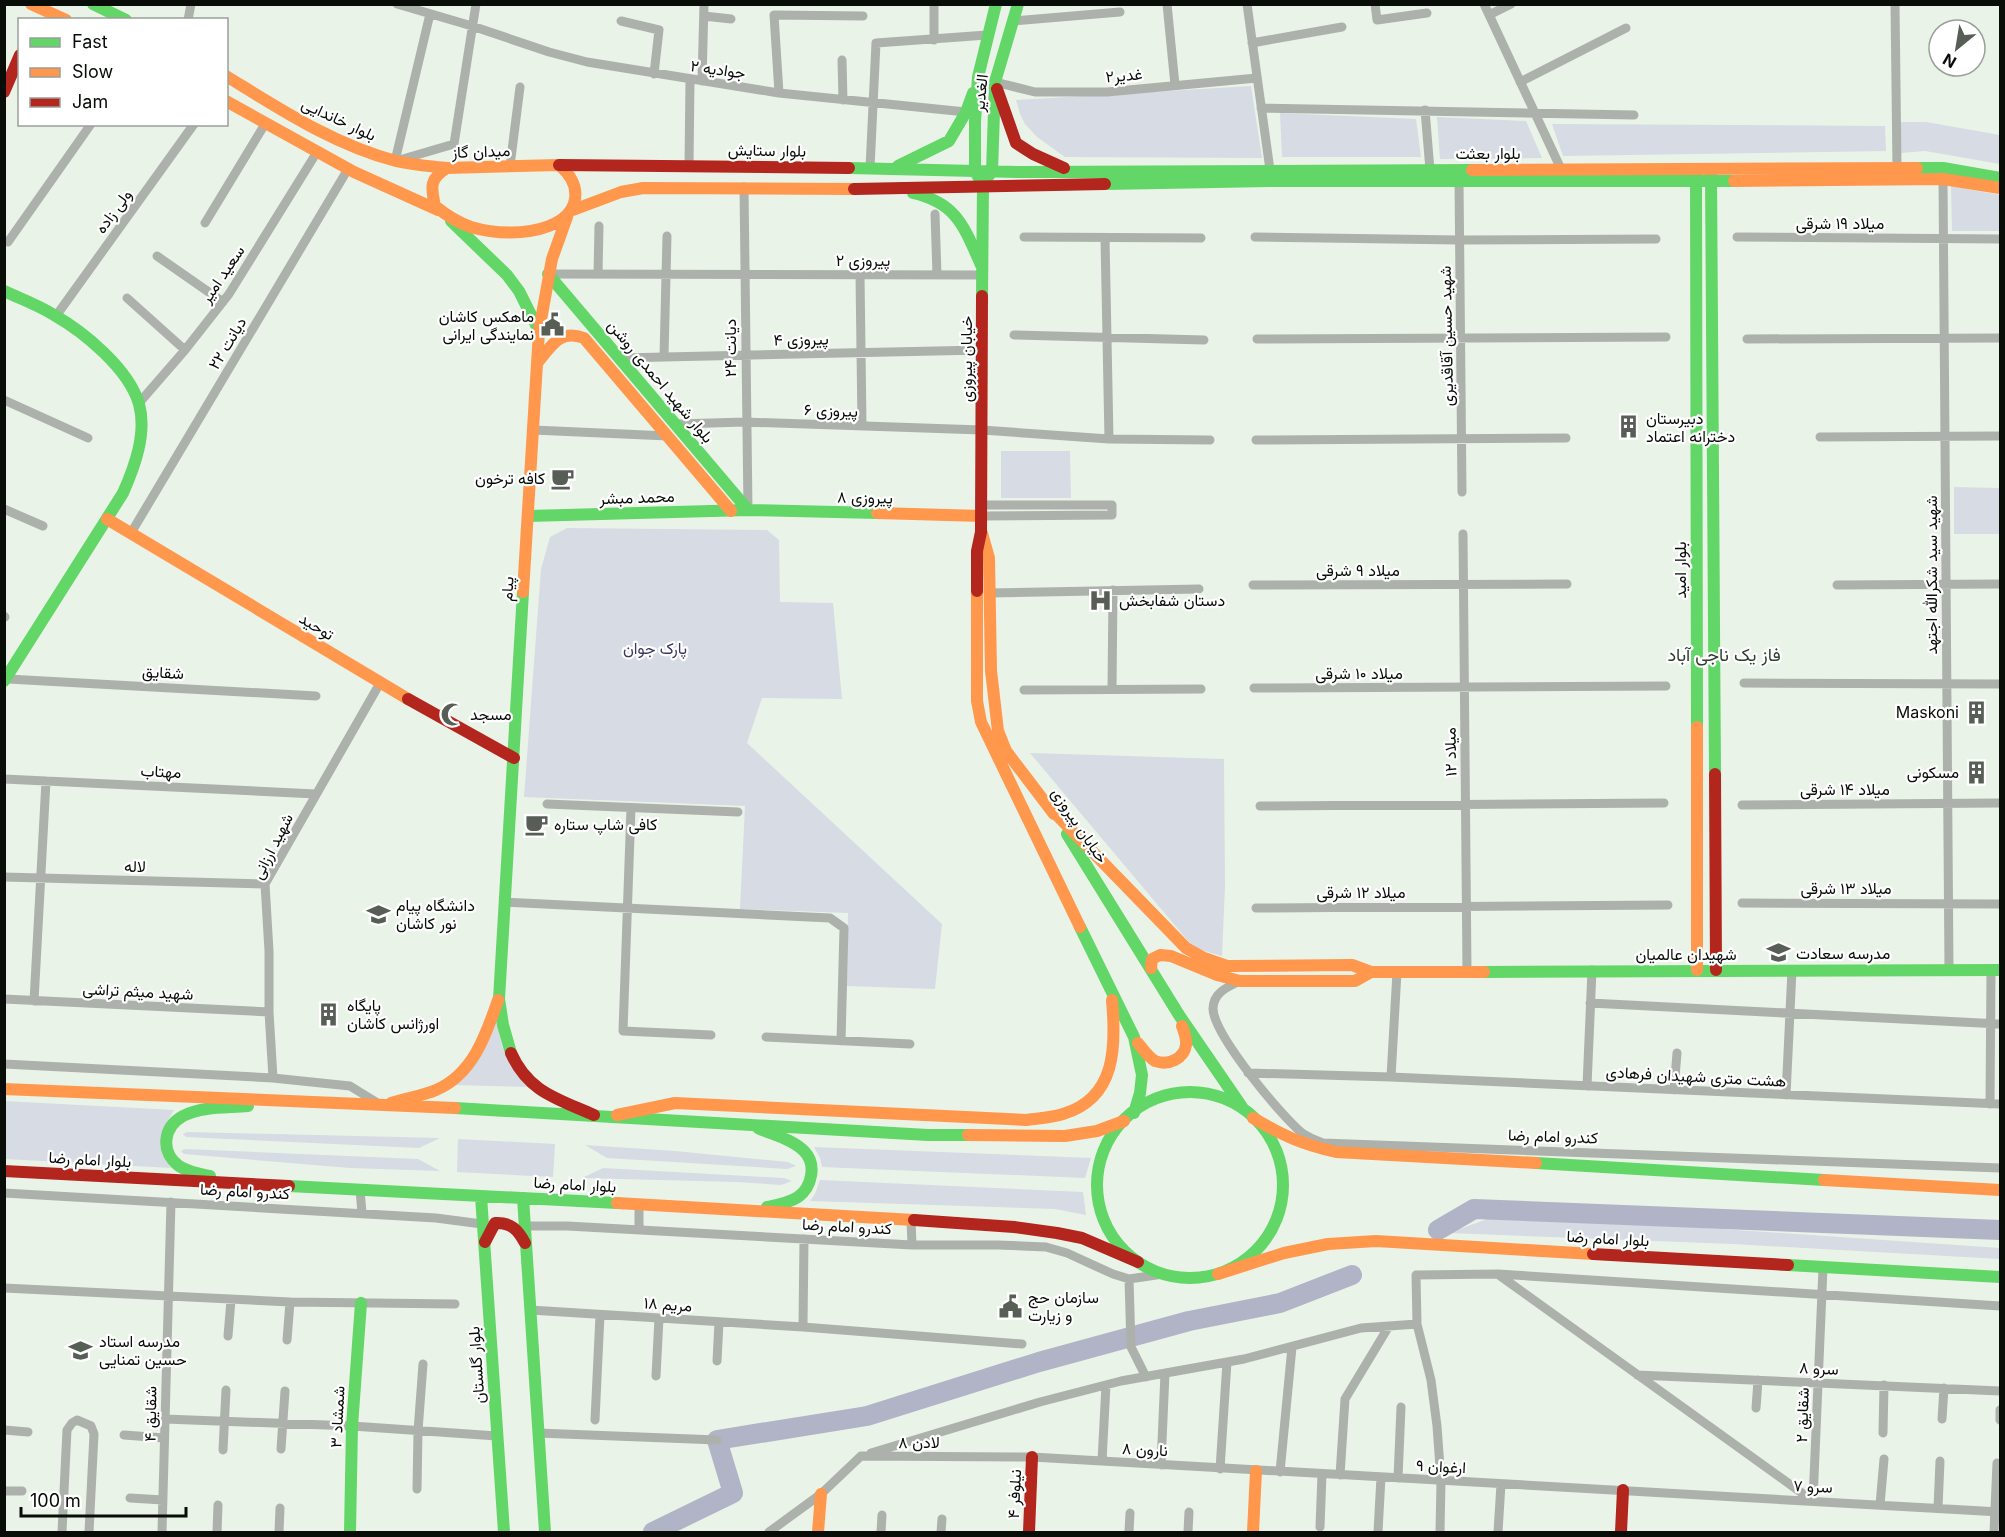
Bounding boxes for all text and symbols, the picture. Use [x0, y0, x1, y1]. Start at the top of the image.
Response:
legend [18, 18, 228, 126]
north arrow [1927, 18, 1987, 78]
text: Fast [72, 31, 108, 52]
text: N [1939, 49, 1960, 73]
street label: جوادیه ۲ [689, 55, 747, 84]
text: Slow [72, 61, 113, 82]
street label: غدیر۲ [1105, 63, 1143, 88]
street label: الغدیر [968, 73, 993, 114]
text: Jam [72, 91, 108, 112]
street label: بلوار خاندایی [298, 93, 379, 146]
street label: بلوار ستایش [728, 139, 806, 162]
street label: میدان گاز [450, 140, 511, 163]
street label: بلوار بعثت [1455, 143, 1521, 164]
street label: ولی زاده [90, 185, 137, 238]
street label: میلاد ۱۹ شرقی [1796, 213, 1884, 234]
street label: سعید امیر [195, 241, 249, 308]
street label: پیروزی ۲ [836, 250, 890, 272]
street label: شهید حسین آقاقدیری [1435, 266, 1458, 406]
place label: ماهکس کاشان نمایندگی ایرانی [439, 306, 534, 345]
public building icon: ماهکس کاشان نمایندگی ایرانی [539, 312, 565, 338]
street label: دیانت ۲۲ [204, 313, 250, 373]
street label: بلوار شهید احمدی روشن [603, 315, 718, 447]
street label: خیابان پیروزی [956, 315, 978, 402]
street label: دیانت ۲۴ [720, 319, 740, 377]
street label: پیروزی ۴ [773, 329, 829, 351]
street label: پیروزی ۶ [804, 399, 858, 423]
place label: دبیرستان دخترانه اعتماد [1646, 408, 1735, 447]
building icon: دبیرستان دخترانه اعتماد [1615, 414, 1641, 440]
cafe icon: کافه ترخون [550, 465, 576, 491]
place label: کافه ترخون [475, 468, 545, 489]
street label: محمد مبشر [598, 486, 675, 509]
street label: پیروزی ۸ [837, 487, 893, 509]
street label: شهید سید شکرالله اجتهد [1921, 495, 1942, 655]
street label: بلوار امید [1670, 541, 1691, 599]
street label: میلاد ۹ شرقی [1316, 560, 1400, 581]
street label: پیام [496, 576, 520, 602]
hospital icon: دستان شفابخش [1088, 587, 1114, 613]
place label: دستان شفابخش [1119, 590, 1225, 611]
street label: توحید [295, 608, 338, 645]
park label: پارک جوان [623, 638, 687, 660]
district label: فاز یک ناجی آباد [1667, 644, 1781, 666]
street label: شقایق [141, 661, 185, 684]
street label: میلاد ۱۰ شرقی [1315, 663, 1403, 684]
building icon: Maskoni [1964, 699, 1990, 725]
mosque icon: مسجد [439, 701, 465, 727]
place label: Maskoni [1896, 702, 1959, 722]
place label: مسجد [470, 704, 511, 724]
street label: میلاد ۱۲ [1440, 727, 1460, 777]
building icon: مسکونی [1964, 759, 1990, 785]
street label: مهتاب [140, 760, 182, 783]
place label: مسکونی [1907, 762, 1959, 783]
street label: میلاد ۱۴ شرقی [1800, 779, 1890, 800]
street label: خیابان پیروزی [1046, 783, 1113, 868]
street label: شهید ارزانی [247, 810, 298, 883]
cafe icon: کافی شاپ ستاره [523, 811, 549, 837]
place label: کافی شاپ ستاره [554, 814, 657, 836]
street label: لاله [124, 856, 146, 876]
street label: میلاد ۱۳ شرقی [1800, 878, 1892, 899]
street label: میلاد ۱۲ شرقی [1316, 882, 1406, 903]
place label: دانشگاه پیام نور کاشان [396, 895, 475, 934]
school or university icon: دانشگاه پیام نور کاشان [365, 901, 391, 927]
school or university icon: مدرسه سعادت [1765, 940, 1791, 966]
place label: مدرسه سعادت [1796, 943, 1890, 964]
street label: شهیدان عالمیان [1635, 944, 1737, 965]
street label: شهید میثم تراشی [82, 978, 194, 1005]
place label: پایگاه اورژانس کاشان [347, 995, 439, 1034]
building icon: پایگاه اورژانس کاشان [316, 1001, 342, 1027]
street label: هشت متری شهیدان فرهادی [1605, 1061, 1787, 1092]
street label: کندرو امام رضا [1508, 1124, 1598, 1149]
street label: بلوار امام رضا [48, 1147, 132, 1172]
street label: بلوار امام رضا [533, 1172, 617, 1197]
street label: کندرو امام رضا [199, 1179, 291, 1204]
street label: کندرو امام رضا [801, 1214, 893, 1239]
street label: بلوار امام رضا [1566, 1226, 1650, 1251]
place label: سازمان حج و زیارت [1028, 1287, 1099, 1326]
street label: مریم ۱۸ [643, 1292, 693, 1317]
public building icon: سازمان حج و زیارت [997, 1293, 1023, 1319]
street label: بلوار گلستان [463, 1326, 490, 1404]
place label: مدرسه استاد حسین تمنایی [99, 1331, 187, 1370]
school or university icon: مدرسه استاد حسین تمنایی [68, 1337, 94, 1363]
street label: سرو ۸ [1799, 1357, 1839, 1380]
street label: شمشاد ۳ [325, 1385, 349, 1449]
street label: شقایق ۴ [140, 1386, 161, 1442]
street label: شقایق ۲ [1791, 1387, 1814, 1443]
street label: لادن ۸ [898, 1432, 940, 1452]
street label: نارون ۸ [1122, 1438, 1168, 1461]
street label: ارغوان ۹ [1415, 1455, 1467, 1478]
street label: نیلوفر ۴ [1003, 1469, 1026, 1519]
street label: سرو ۷ [1793, 1475, 1833, 1498]
scale bar [21, 1480, 186, 1518]
text: 100 m [30, 1490, 81, 1511]

